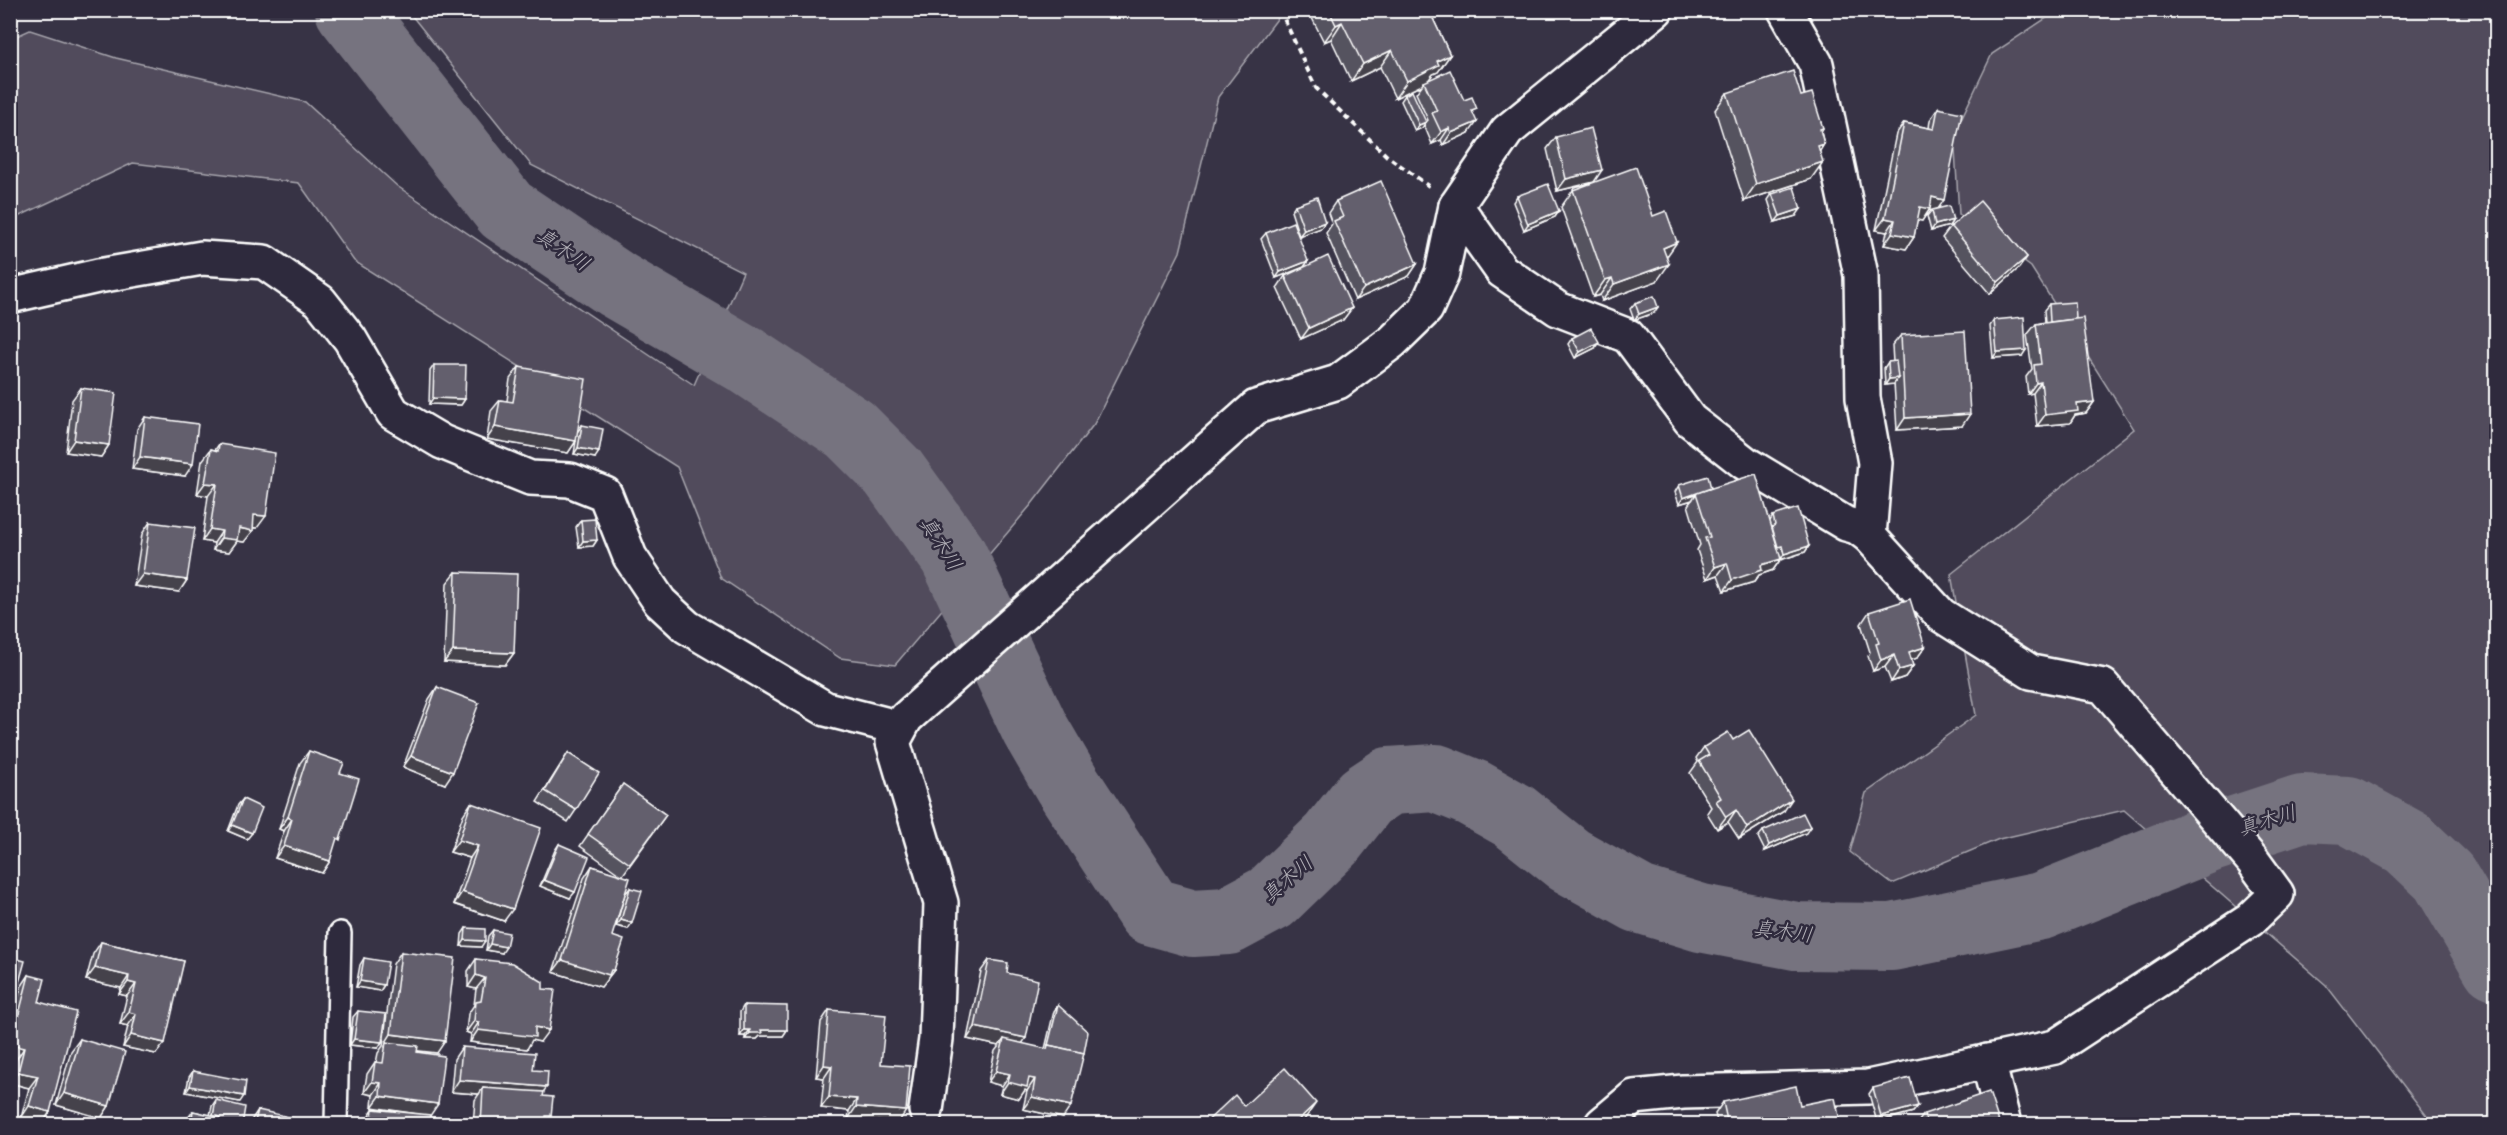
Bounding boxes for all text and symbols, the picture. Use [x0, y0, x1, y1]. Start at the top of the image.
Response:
water label: 真木川 [529, 223, 594, 280]
water label: 真木川 [910, 512, 967, 577]
water label: 真木川 [2235, 801, 2301, 845]
water label: 真木川 [1257, 851, 1321, 912]
water label: 真木川 [1751, 916, 1814, 952]

